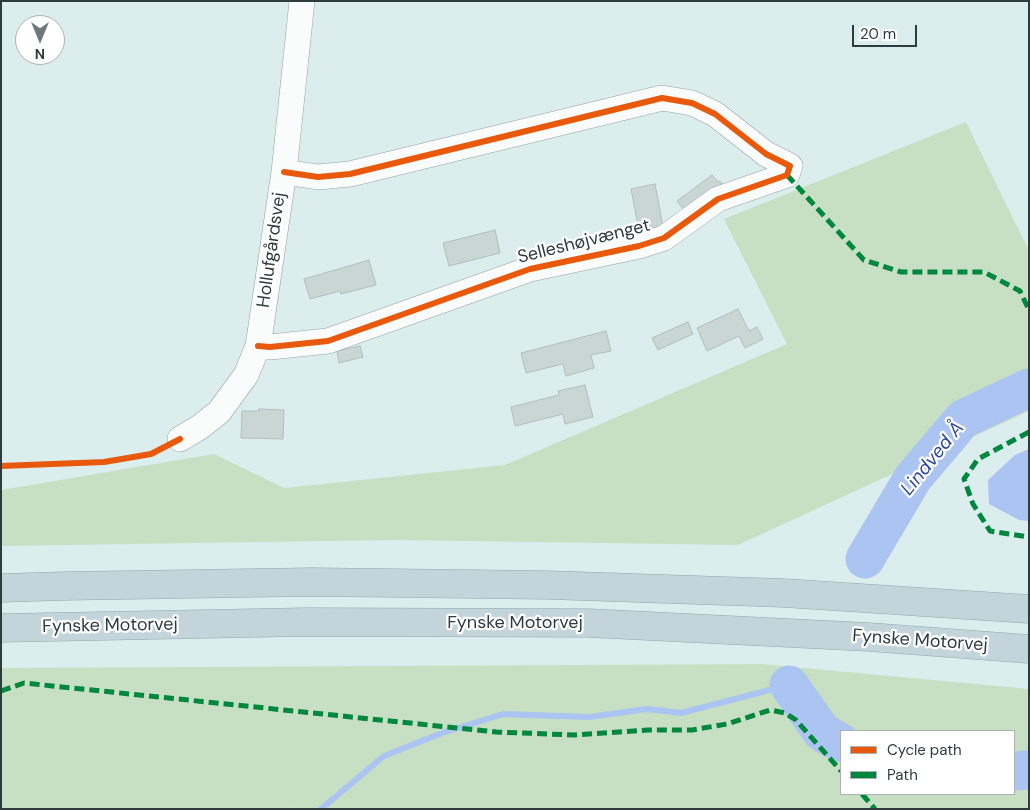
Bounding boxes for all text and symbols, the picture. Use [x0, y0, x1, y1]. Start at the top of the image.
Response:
north arrow [15, 15, 65, 65]
scale bar [855, 15, 920, 47]
text: 20 m [860, 24, 896, 44]
text: N [35, 45, 45, 63]
street label: Hollufgårdsvej [253, 191, 291, 309]
street label: Selleshøjvænget [515, 215, 653, 269]
water label: Lindved Å [896, 418, 970, 500]
street label: Fynske Motorvej [447, 612, 583, 634]
street label: Fynske Motorvej [42, 614, 178, 638]
street label: Fynske Motorvej [852, 625, 988, 657]
legend [840, 730, 1015, 795]
text: Cycle path [887, 740, 962, 760]
text: Path [887, 765, 918, 785]

